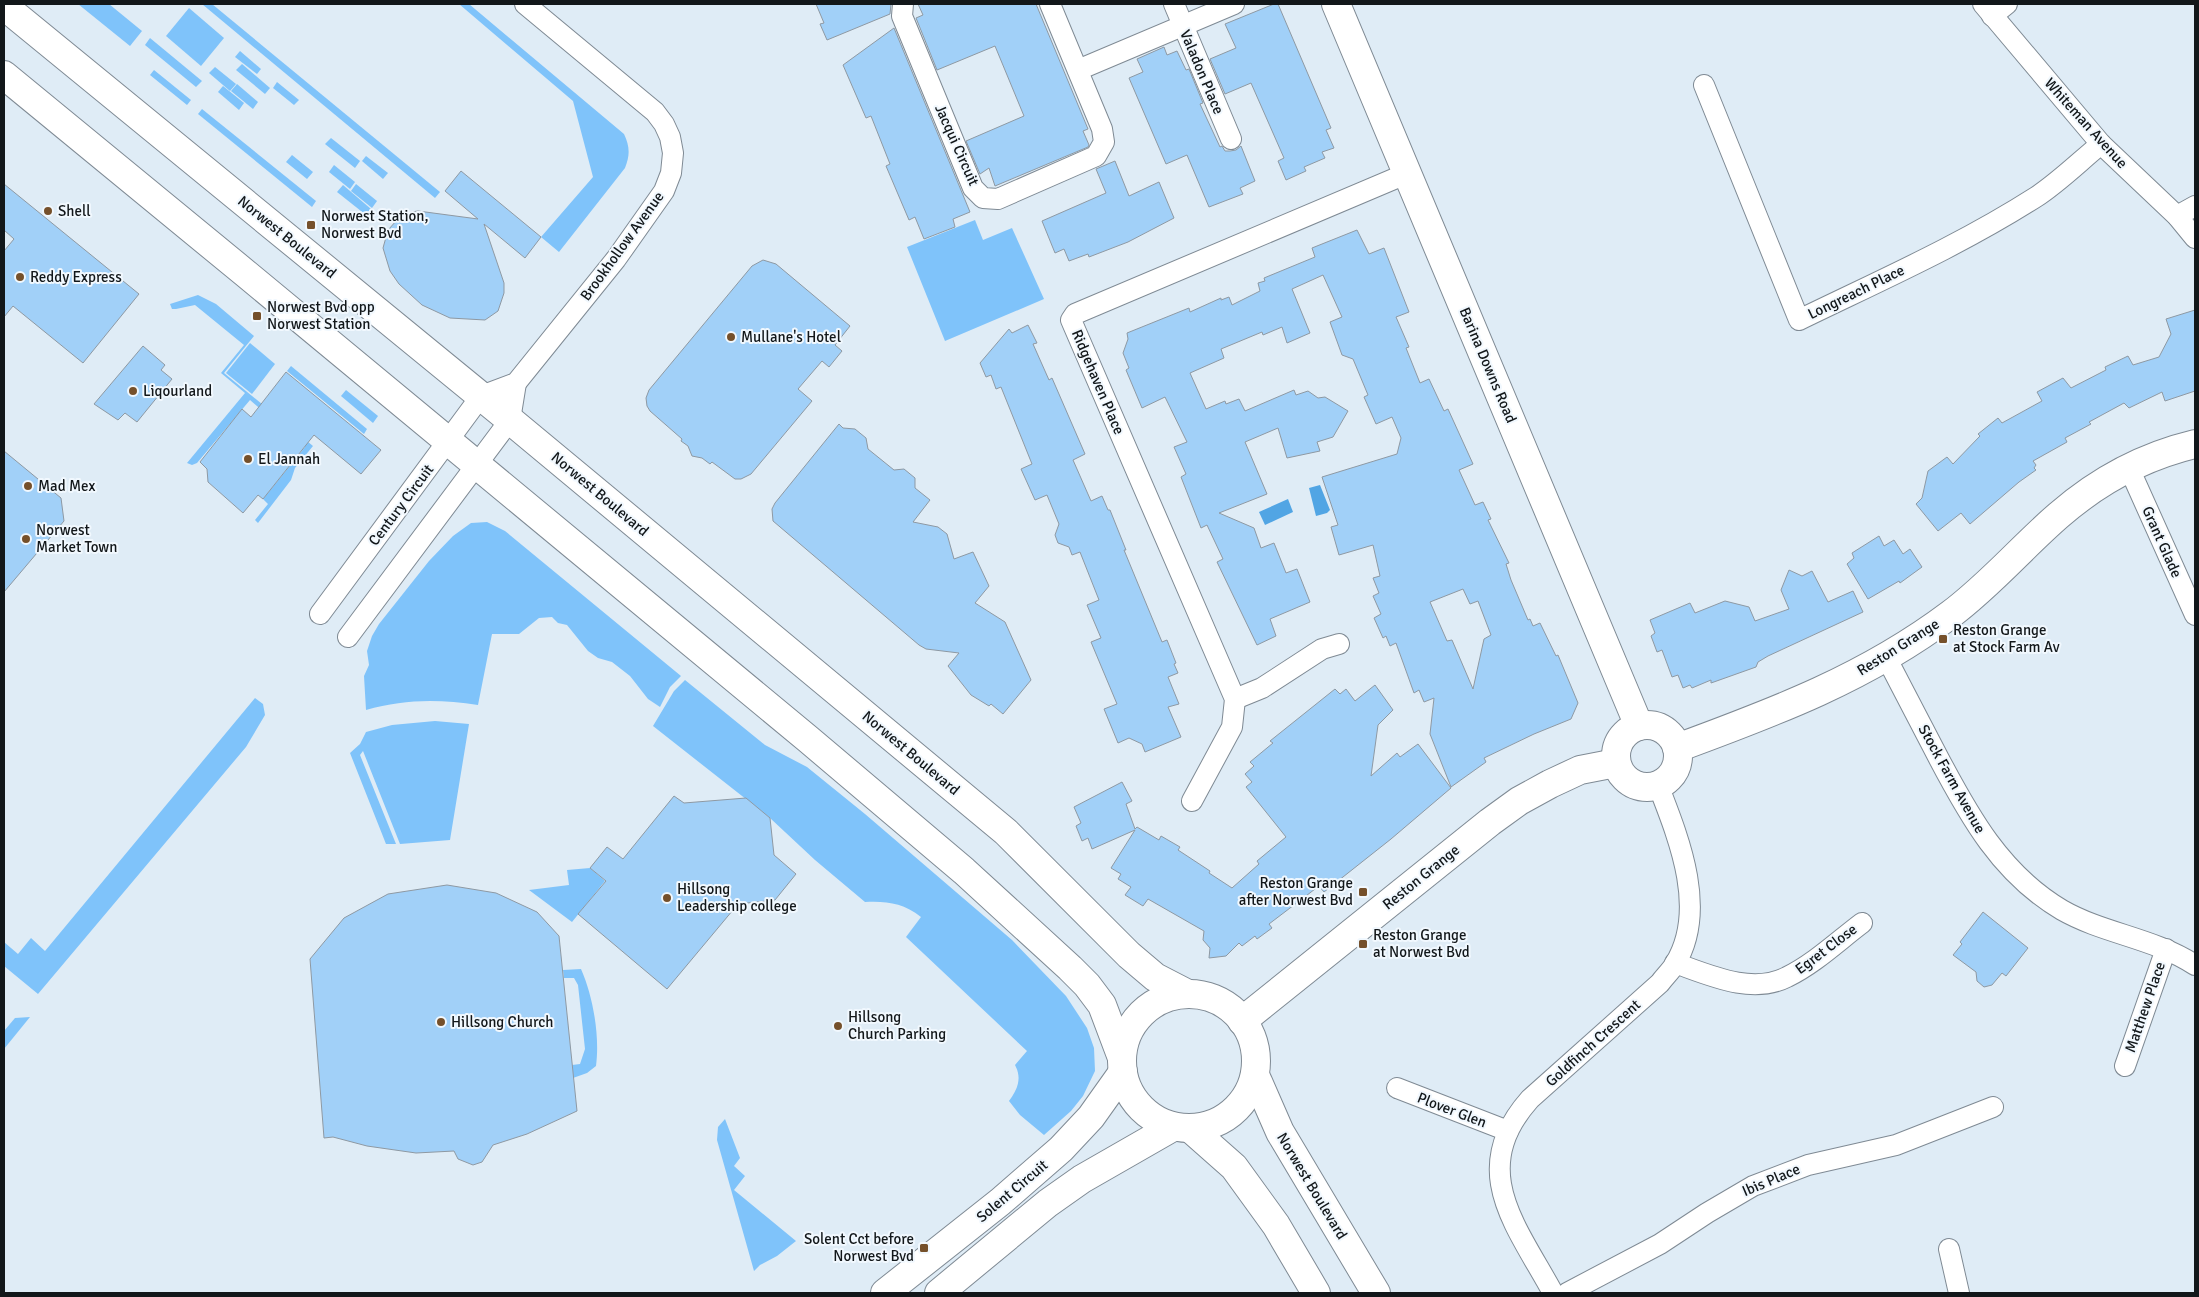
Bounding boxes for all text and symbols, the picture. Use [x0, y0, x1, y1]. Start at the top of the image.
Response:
street label: Valadon Place [1176, 27, 1228, 117]
street label: Whiteman Avenue [2041, 74, 2131, 172]
street label: Jacqui Circuit [931, 102, 983, 188]
street label: Brookhollow Avenue [576, 188, 668, 304]
street label: Norwest Boulevard [234, 192, 340, 282]
place label: Shell [58, 202, 91, 220]
marker: Shell [42, 205, 54, 217]
place label: Norwest Station, Norwest Bvd [321, 207, 429, 242]
marker: Norwest Station, Norwest Bvd [305, 219, 317, 231]
street label: Longreach Place [1805, 261, 1907, 323]
place label: Reddy Express [30, 268, 122, 286]
marker: Reddy Express [14, 271, 26, 283]
place label: Norwest Bvd opp Norwest Station [267, 298, 375, 333]
street label: Barina Downs Road [1455, 304, 1521, 426]
marker: Norwest Bvd opp Norwest Station [251, 310, 263, 322]
street label: Ridgehaven Place [1068, 327, 1128, 437]
place label: Mullane's Hotel [741, 328, 841, 346]
marker: Mullane's Hotel [725, 331, 737, 343]
place label: Liqourland [143, 382, 212, 400]
marker: Liqourland [127, 385, 139, 397]
street label: Norwest Boulevard [548, 448, 652, 540]
place label: El Jannah [258, 450, 320, 468]
marker: El Jannah [242, 453, 254, 465]
street label: Century Circuit [365, 461, 437, 549]
place label: Mad Mex [38, 477, 96, 495]
marker: Mad Mex [22, 480, 34, 492]
street label: Grant Glade [2138, 503, 2186, 581]
place label: Norwest Market Town [36, 521, 117, 556]
marker: Norwest Market Town [20, 533, 32, 545]
street label: Reston Grange [1854, 615, 1942, 679]
place label: Reston Grange at Stock Farm Av [1953, 621, 2060, 656]
marker: Reston Grange at Stock Farm Av [1937, 633, 1949, 645]
street label: Norwest Boulevard [859, 707, 963, 799]
street label: Stock Farm Avenue [1915, 721, 1989, 837]
street label: Reston Grange [1379, 841, 1463, 913]
place label: Reston Grange after Norwest Bvd [1239, 874, 1353, 909]
place label: Hillsong Leadership college [677, 880, 797, 915]
marker: Reston Grange after Norwest Bvd [1357, 886, 1369, 898]
marker: Hillsong Leadership college [661, 892, 673, 904]
street label: Egret Close [1792, 920, 1860, 978]
place label: Reston Grange at Norwest Bvd [1373, 926, 1470, 961]
marker: Reston Grange at Norwest Bvd [1357, 938, 1369, 950]
street label: Matthew Place [2121, 959, 2169, 1055]
street label: Goldfinch Crescent [1542, 996, 1644, 1090]
place label: Hillsong Church Parking [848, 1008, 946, 1043]
place label: Hillsong Church [451, 1013, 554, 1031]
marker: Hillsong Church [435, 1016, 447, 1028]
marker: Hillsong Church Parking [832, 1020, 844, 1032]
street label: Plover Glen [1415, 1089, 1489, 1131]
street label: Norwest Boulevard [1273, 1129, 1351, 1243]
street label: Solent Circuit [973, 1156, 1051, 1226]
street label: Ibis Place [1739, 1160, 1803, 1200]
place label: Solent Cct before Norwest Bvd [804, 1230, 914, 1265]
marker: Solent Cct before Norwest Bvd [918, 1242, 930, 1254]

